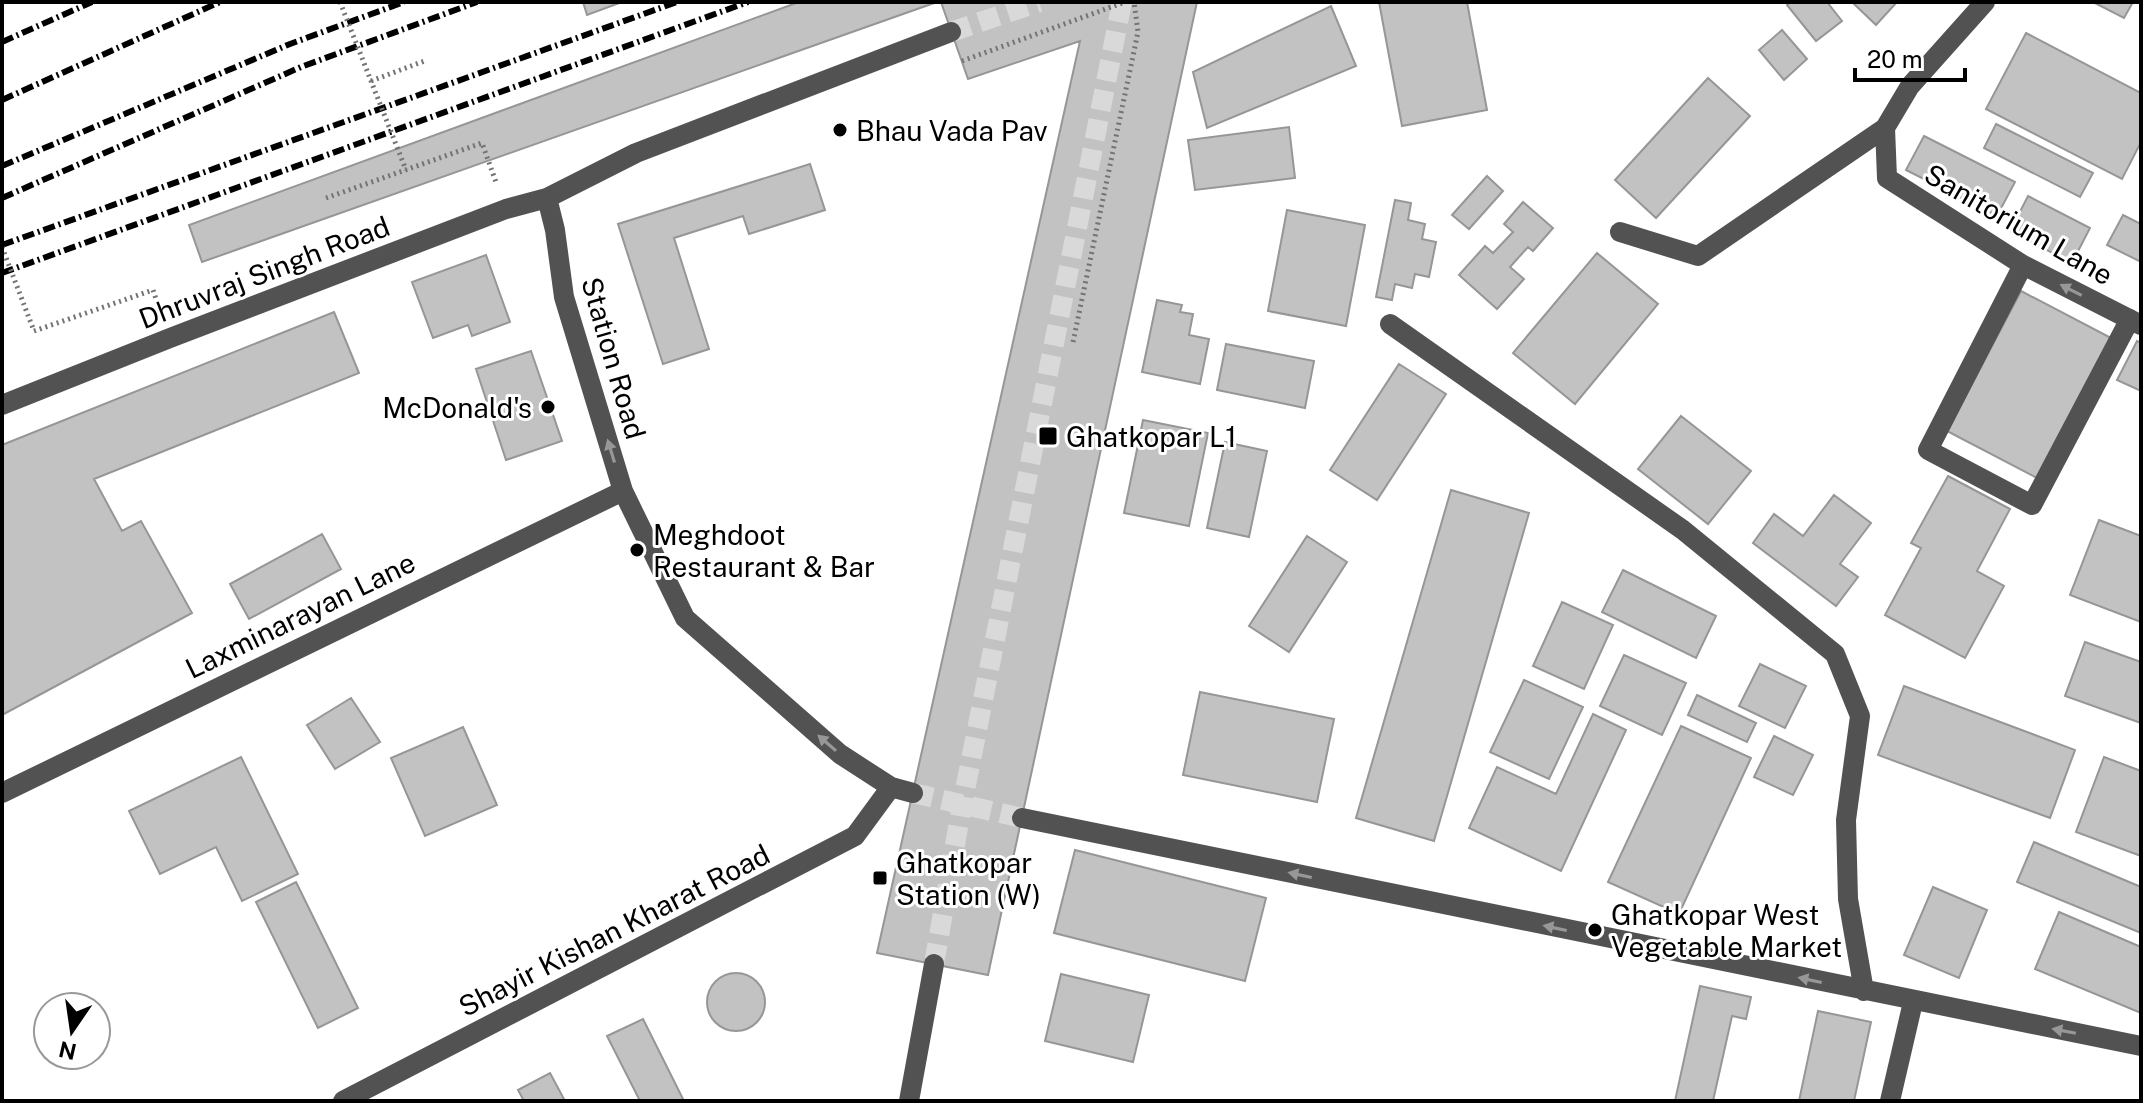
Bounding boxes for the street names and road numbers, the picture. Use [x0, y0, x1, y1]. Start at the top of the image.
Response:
street label: Sanitorium Lane [1919, 157, 2119, 291]
street label: Dhruvraj Singh Road [134, 209, 394, 335]
street label: Station Road [575, 273, 653, 443]
street label: Laxminarayan Lane [180, 545, 420, 685]
street label: Shayir Kishan Kharat Road [453, 837, 775, 1023]

